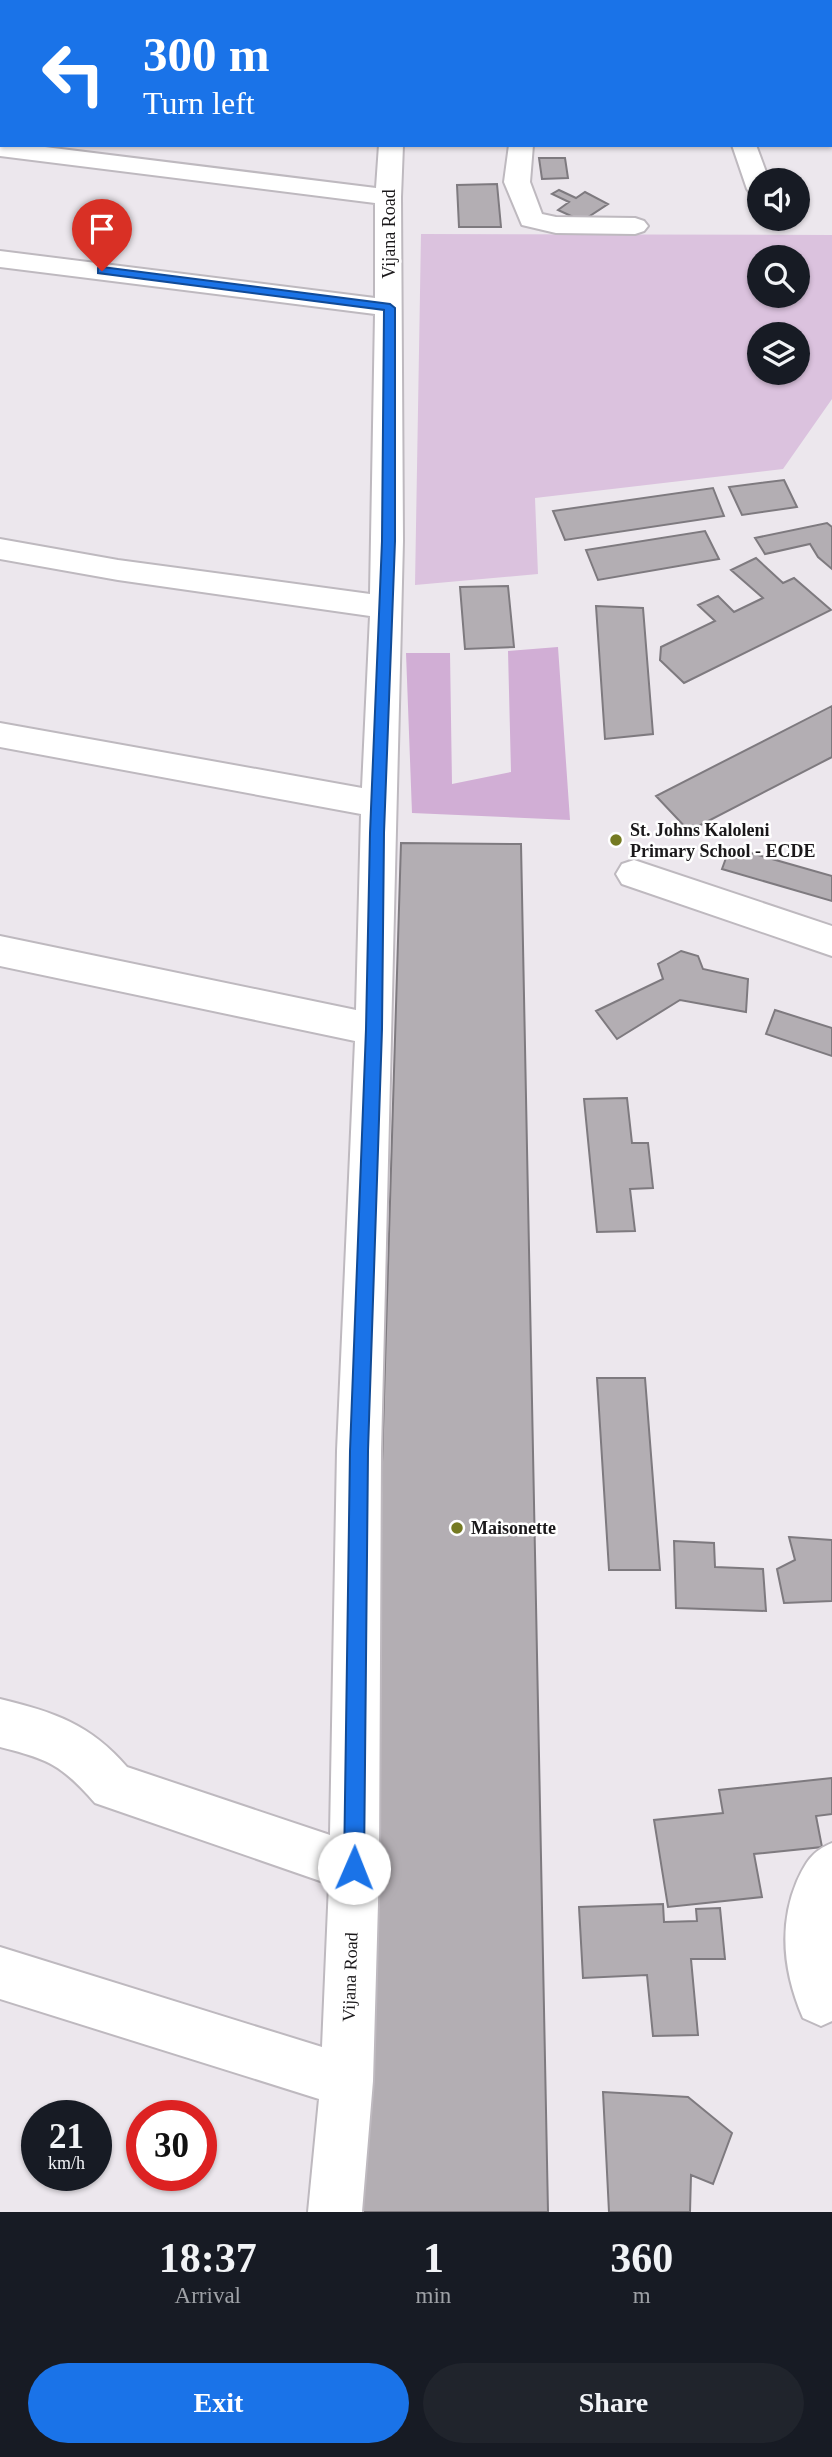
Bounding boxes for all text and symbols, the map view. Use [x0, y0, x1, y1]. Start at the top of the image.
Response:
text: 300 m [143, 27, 270, 82]
icon: left [28, 28, 119, 119]
text: Turn left [143, 85, 255, 121]
map controls [747, 168, 810, 385]
button: sound [747, 168, 810, 231]
street label: Vijana Road [379, 189, 399, 279]
pin [72, 199, 132, 271]
icon: arrive [83, 210, 121, 248]
button: search [747, 245, 810, 308]
button: layers [747, 322, 810, 385]
place label: St. Johns Kaloleni Primary School - ECDE [630, 820, 815, 861]
marker: St. Johns Kaloleni Primary School - ECDE [608, 832, 624, 848]
place label: Maisonette [471, 1518, 556, 1538]
marker: Maisonette [449, 1520, 465, 1536]
position arrow [317, 1831, 391, 1905]
street label: Vijana Road [338, 1932, 362, 2022]
speed limit sign: 30 [126, 2100, 217, 2191]
text: 21 [49, 2117, 84, 2156]
text: km/h [48, 2153, 85, 2173]
text: 18:37 [159, 2235, 257, 2281]
text: 1 [423, 2235, 444, 2281]
text: 360 [610, 2235, 673, 2281]
text: Arrival [175, 2283, 241, 2308]
text: min [416, 2283, 451, 2308]
text: m [633, 2283, 651, 2308]
button: Exit [28, 2363, 409, 2443]
button: Share [423, 2363, 804, 2443]

